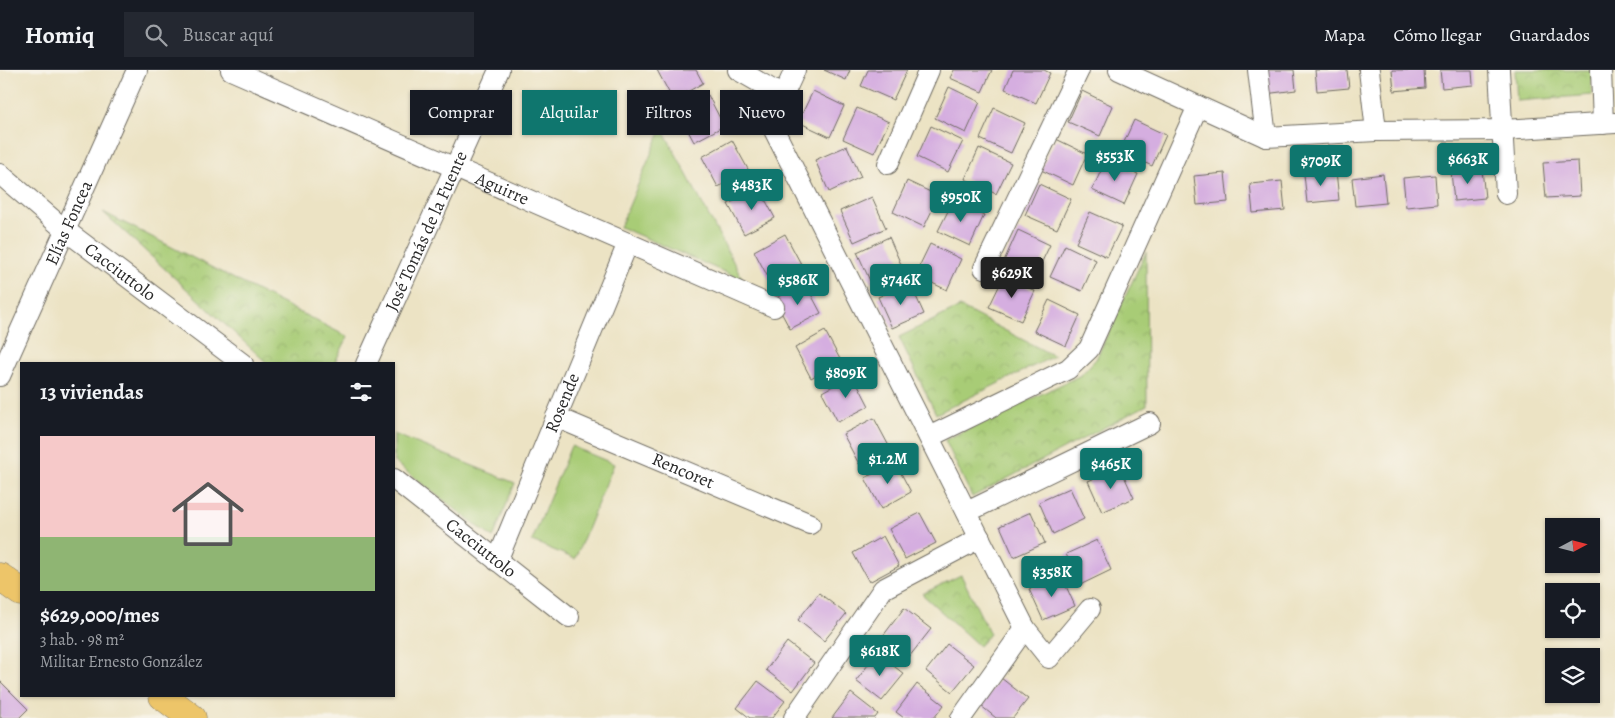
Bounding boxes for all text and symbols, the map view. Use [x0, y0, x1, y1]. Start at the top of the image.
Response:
search box [124, 12, 474, 57]
text: Homiq [25, 19, 94, 51]
icon: search [142, 21, 170, 49]
text: Buscar aquí [182, 22, 274, 48]
text: Mapa [1324, 23, 1365, 47]
text: Cómo llegar [1393, 23, 1482, 47]
text: Guardados [1510, 23, 1590, 47]
chip: Comprar [410, 90, 512, 135]
chip: Alquilar [522, 90, 617, 135]
chip: Filtros [627, 90, 710, 135]
chip: Nuevo [720, 90, 803, 135]
pin: $553K [1080, 140, 1150, 182]
pin: $663K [1433, 142, 1503, 185]
pin: $709K [1286, 144, 1356, 187]
text: $553K [1096, 145, 1134, 167]
street label: José Tomás de la Fuente [379, 147, 473, 315]
text: $663K [1448, 148, 1488, 170]
text: $709K [1301, 150, 1341, 172]
street label: Aguirre [471, 166, 533, 211]
pin: $483K [717, 168, 787, 211]
text: $483K [732, 174, 772, 196]
street label: Elías Foncea [39, 176, 98, 269]
pin: $950K [926, 180, 996, 223]
text: $950K [941, 186, 981, 208]
street label: Cacciuttolo [80, 237, 161, 306]
pin: $629K [977, 256, 1047, 299]
text: $629K [992, 262, 1032, 284]
pin: $586K [763, 264, 833, 306]
pin: $746K [866, 264, 936, 306]
text: $586K [778, 269, 818, 291]
text: $746K [881, 269, 921, 291]
pin: $809K [811, 356, 881, 399]
text: $809K [825, 362, 867, 384]
street label: Rosende [539, 369, 585, 436]
text: 13 viviendas [40, 378, 144, 406]
icon: filters [347, 378, 375, 406]
pin: $1.2M [853, 442, 923, 485]
street label: Rencoret [648, 447, 718, 494]
text: $1.2M [869, 448, 907, 470]
pin: $465K [1076, 448, 1146, 490]
text: $465K [1091, 453, 1131, 475]
icon: home [163, 469, 253, 559]
street label: Cacciuttolo [441, 512, 522, 583]
north arrow [1545, 518, 1600, 572]
map controls [1545, 518, 1600, 703]
pin: $358K [1017, 556, 1087, 598]
text: $358K [1032, 561, 1072, 583]
button: locate [1545, 583, 1600, 638]
text: $629,000/mes [40, 601, 160, 629]
text: 3 hab. · 98 m² [40, 629, 124, 651]
pin: $618K [845, 634, 915, 677]
text: $618K [861, 640, 899, 662]
button: layers [1545, 648, 1600, 703]
text: Militar Ernesto González [40, 651, 203, 673]

